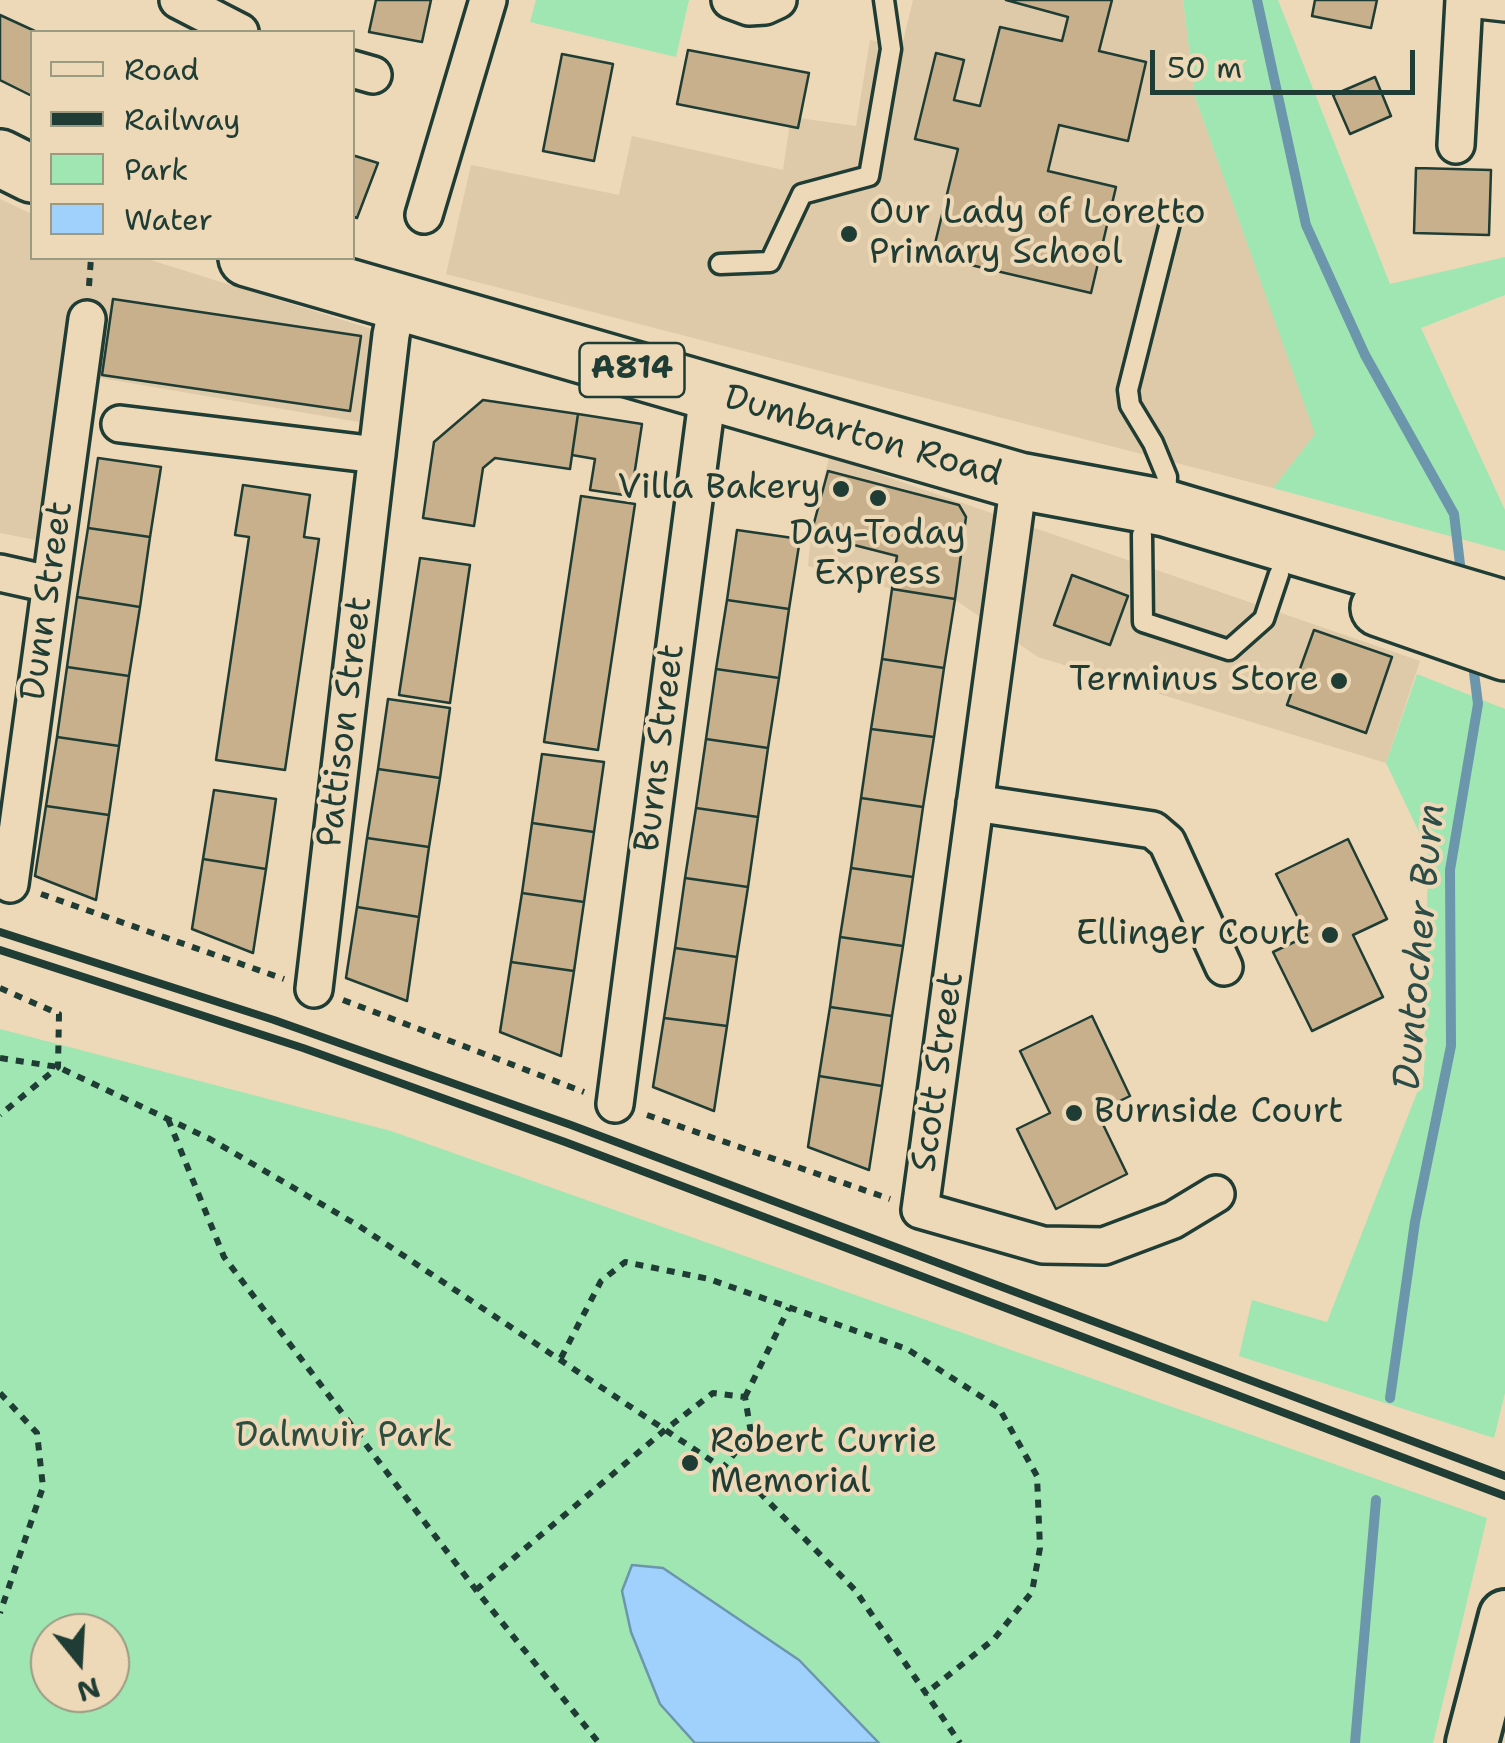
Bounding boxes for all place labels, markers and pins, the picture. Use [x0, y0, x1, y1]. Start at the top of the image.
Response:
place label: Our Lady of Loretto Primary School [869, 193, 1206, 275]
marker: Our Lady of Loretto Primary School [838, 223, 860, 245]
place label: Villa Bakery [617, 468, 821, 510]
marker: Villa Bakery [830, 478, 852, 500]
marker: Day-Today Express [867, 487, 889, 509]
place label: Day-Today Express [790, 514, 966, 596]
place label: Terminus Store [1069, 660, 1319, 702]
marker: Terminus Store [1328, 670, 1350, 692]
place label: Ellinger Court [1076, 914, 1310, 956]
marker: Ellinger Court [1319, 924, 1341, 946]
place label: Burnside Court [1094, 1092, 1343, 1134]
marker: Burnside Court [1063, 1102, 1085, 1124]
place label: Robert Currie Memorial [710, 1422, 937, 1504]
marker: Robert Currie Memorial [679, 1452, 701, 1474]

